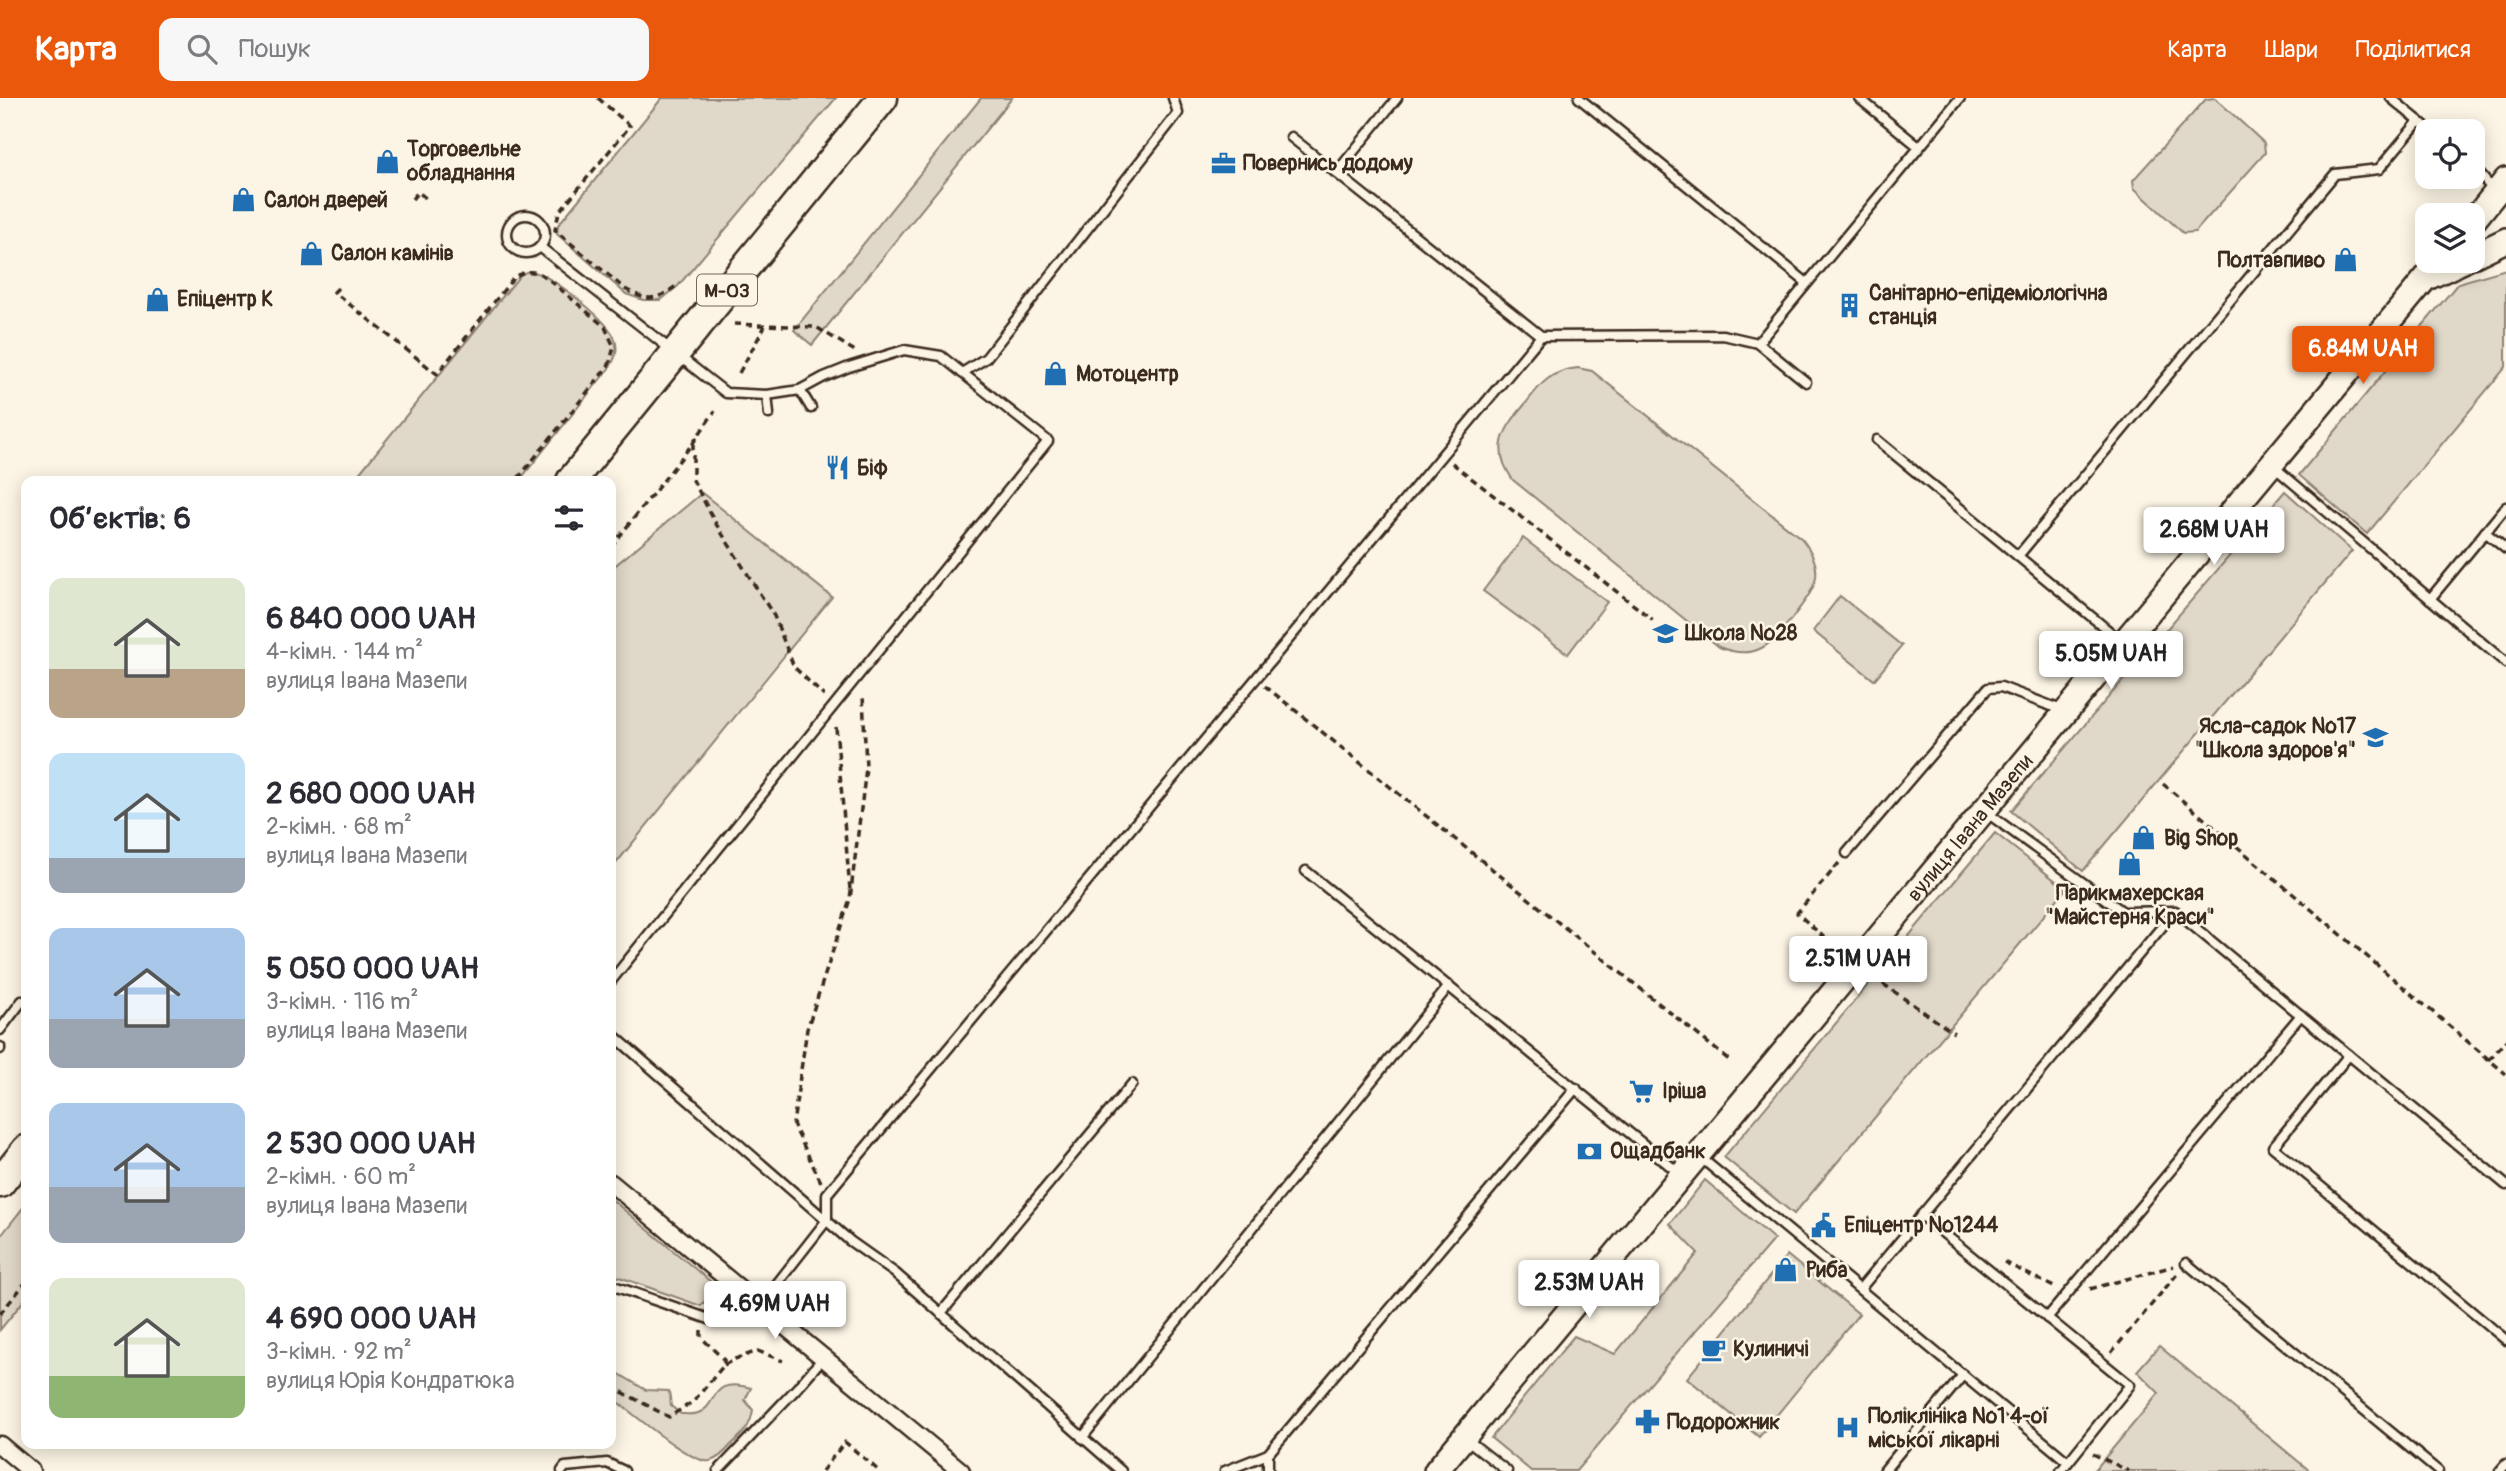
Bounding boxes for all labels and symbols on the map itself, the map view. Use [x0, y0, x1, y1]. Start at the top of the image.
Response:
place label: Торговельне обладнання [406, 136, 521, 187]
shop icon: Торговельне обладнання [373, 147, 401, 175]
office icon: Повернись додому [1209, 149, 1237, 177]
place label: Повернись додому [1243, 150, 1413, 177]
shop icon: Салон дверей [230, 186, 258, 214]
place label: Салон дверей [264, 187, 388, 214]
shop icon: Салон камінів [297, 239, 325, 267]
place label: Салон камінів [331, 240, 454, 267]
shop icon: Полтавпиво [2331, 246, 2359, 274]
place label: Полтавпиво [2218, 247, 2326, 274]
road number: М-03 [697, 274, 757, 306]
place label: Санітарно-епідеміологічна станція [1868, 280, 2108, 331]
shop icon: Епіцентр К [143, 285, 171, 313]
place label: Епіцентр К [177, 286, 273, 313]
building icon: Санітарно-епідеміологічна станція [1835, 291, 1863, 319]
pin: 6.84M UAH [2283, 327, 2443, 386]
shop icon: Мотоцентр [1042, 360, 1070, 388]
place label: Мотоцентр [1076, 361, 1179, 388]
restaurant icon: Біф [823, 454, 851, 482]
place label: Біф [857, 455, 888, 482]
pin: 2.68M UAH [2134, 508, 2294, 567]
school or university icon: Школа №28 [1651, 619, 1679, 647]
place label: Школа №28 [1684, 620, 1798, 647]
pin: 5.05M UAH [2031, 632, 2191, 691]
place label: Ясла-садок №17 "Школа здоров'я" [2195, 713, 2357, 764]
school or university icon: Ясла-садок №17 "Школа здоров'я" [2362, 724, 2390, 752]
street label: вулиця Івана Мазепи [1901, 749, 2039, 907]
shop icon: Big Shop [2130, 824, 2158, 852]
place label: Big Shop [2164, 825, 2238, 852]
shop icon: Парикмахерская "Майстерня Краси" [2116, 850, 2144, 878]
place label: Парикмахерская "Майстерня Краси" [2045, 880, 2215, 931]
pin: 2.51M UAH [1778, 936, 1938, 996]
supermarket icon: Іріша [1628, 1077, 1656, 1105]
place label: Іріша [1662, 1078, 1706, 1105]
bank icon: Ощадбанк [1576, 1137, 1604, 1165]
place label: Ощадбанк [1610, 1138, 1706, 1165]
public building icon: Епіцентр №1244 [1810, 1211, 1838, 1239]
place label: Епіцентр №1244 [1844, 1212, 1999, 1239]
shop icon: Риба [1772, 1256, 1800, 1284]
place label: Риба [1806, 1257, 1848, 1284]
pin: 2.53M UAH [1509, 1260, 1669, 1320]
pin: 4.69M UAH [695, 1282, 855, 1341]
cafe icon: Кулиничі [1699, 1335, 1727, 1363]
place label: Кулиничі [1733, 1336, 1809, 1363]
place label: Поліклініка №1 4-ої міської лікарні [1868, 1403, 2049, 1454]
pharmacy icon: Подорожник [1633, 1408, 1661, 1436]
place label: Подорожник [1667, 1409, 1780, 1436]
hospital icon: Поліклініка №1 4-ої міської лікарні [1834, 1414, 1862, 1442]

